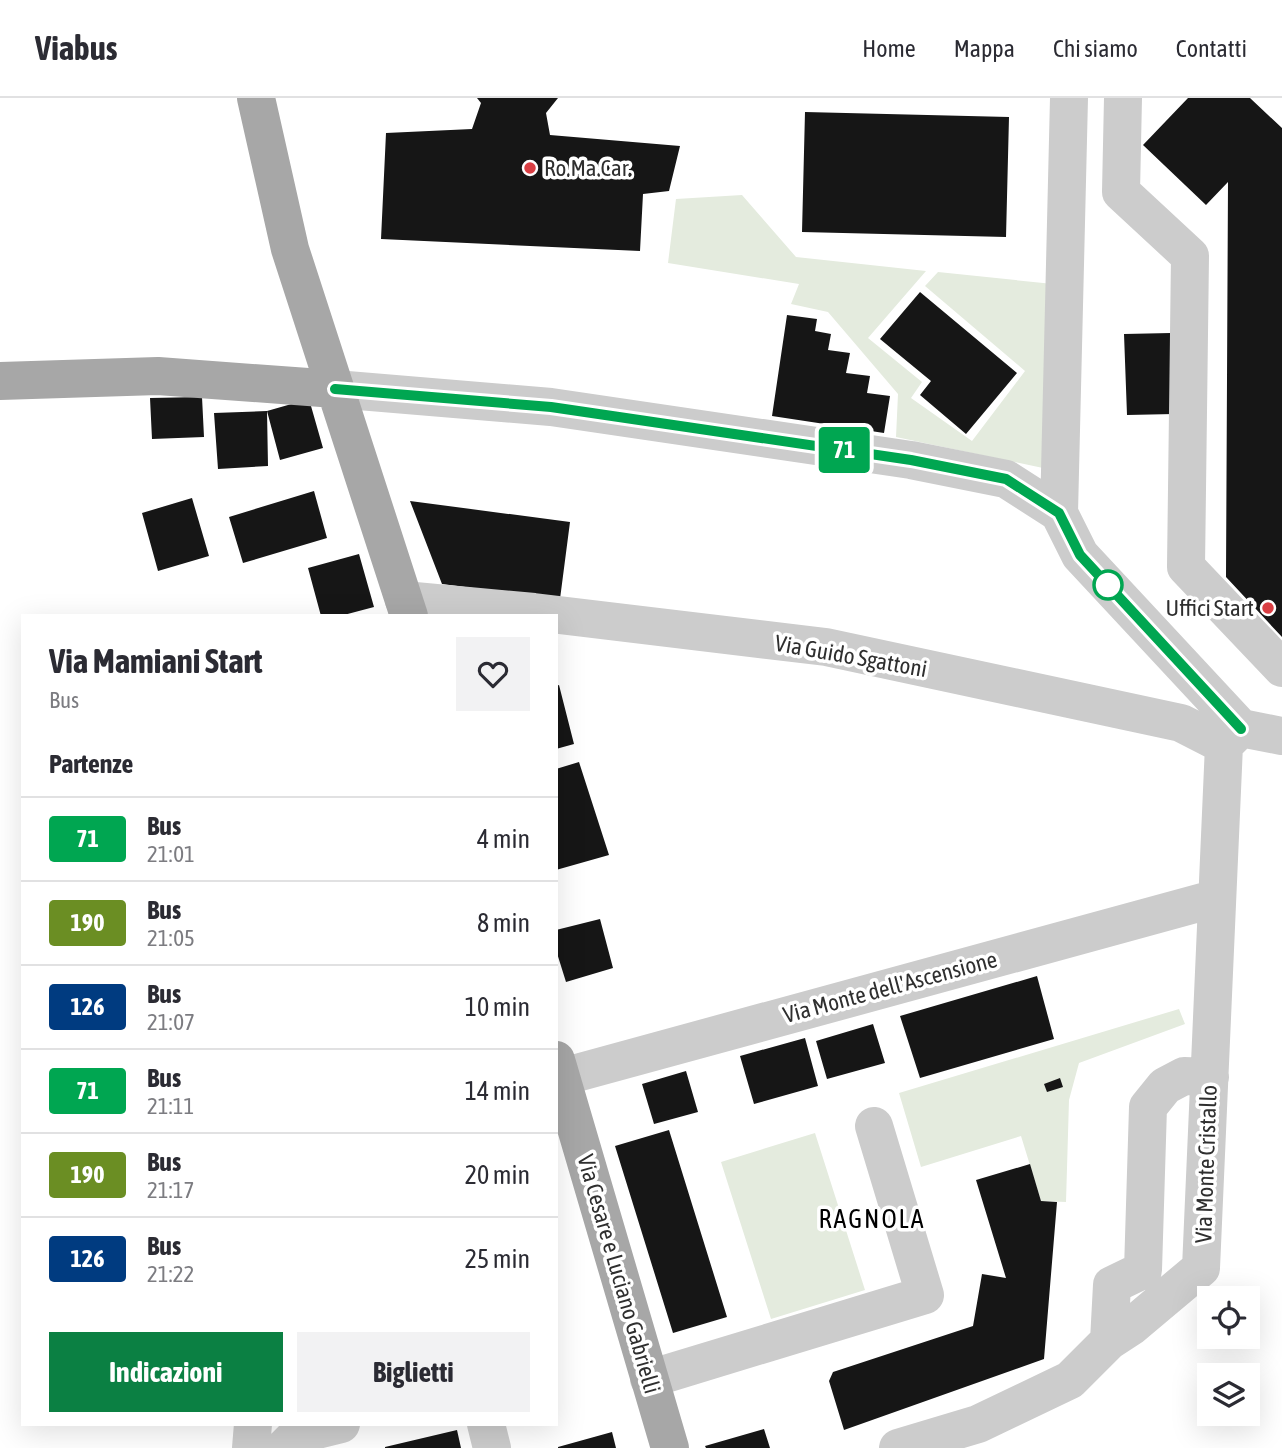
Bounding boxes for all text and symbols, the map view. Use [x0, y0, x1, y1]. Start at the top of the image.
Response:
text: Viabus [35, 29, 117, 67]
text: Home [862, 35, 916, 62]
text: Mappa [954, 35, 1015, 62]
text: Chi siamo [1053, 35, 1138, 62]
text: Contatti [1176, 35, 1247, 62]
place label: Ro.Ma.Car. [544, 155, 632, 181]
marker: Ro.Ma.Car. [522, 160, 538, 176]
line badge: 71 [812, 427, 876, 473]
text: 71 [833, 436, 855, 463]
unlabelled marker [1093, 570, 1123, 600]
place label: Uffici Start [1166, 595, 1254, 621]
marker: Uffici Start [1260, 600, 1276, 616]
street label: Via Guido Sgattoni [773, 630, 929, 682]
button: heart [456, 637, 530, 711]
text: Via Mamiani Start [49, 642, 263, 680]
text: Bus [49, 687, 79, 713]
text: Partenze [49, 749, 133, 779]
text: Bus [147, 811, 181, 841]
text: 4 min [477, 824, 530, 854]
text: 71 [76, 825, 99, 852]
text: 21:01 [147, 841, 195, 867]
text: Bus [147, 895, 181, 925]
text: 8 min [477, 908, 530, 938]
text: 190 [71, 909, 104, 936]
text: 21:05 [147, 925, 195, 951]
street label: Via Monte dell'Ascensione [780, 946, 1000, 1028]
text: Bus [147, 979, 181, 1009]
text: 10 min [465, 992, 530, 1022]
text: 126 [71, 993, 104, 1020]
text: 21:07 [147, 1009, 195, 1035]
text: Bus [147, 1063, 181, 1093]
text: 14 min [465, 1076, 530, 1106]
text: 71 [76, 1077, 99, 1104]
street label: Via Monte Cristallo [1190, 1084, 1222, 1244]
text: 21:11 [147, 1093, 194, 1119]
text: Bus [147, 1147, 181, 1177]
street label: Via Cesare e Luciano Gabrielli [572, 1152, 666, 1396]
text: 20 min [465, 1160, 530, 1190]
text: 190 [71, 1161, 104, 1188]
text: 21:17 [147, 1177, 194, 1203]
district label: RAGNOLA [819, 1204, 925, 1234]
text: Bus [147, 1231, 181, 1261]
text: 25 min [465, 1244, 530, 1274]
text: 126 [71, 1245, 104, 1272]
text: 21:22 [147, 1261, 194, 1287]
map controls [1197, 1286, 1260, 1426]
button: locate [1197, 1286, 1260, 1349]
button: Indicazioni [49, 1332, 283, 1412]
button: Biglietti [297, 1332, 530, 1412]
button: layers [1197, 1363, 1260, 1426]

